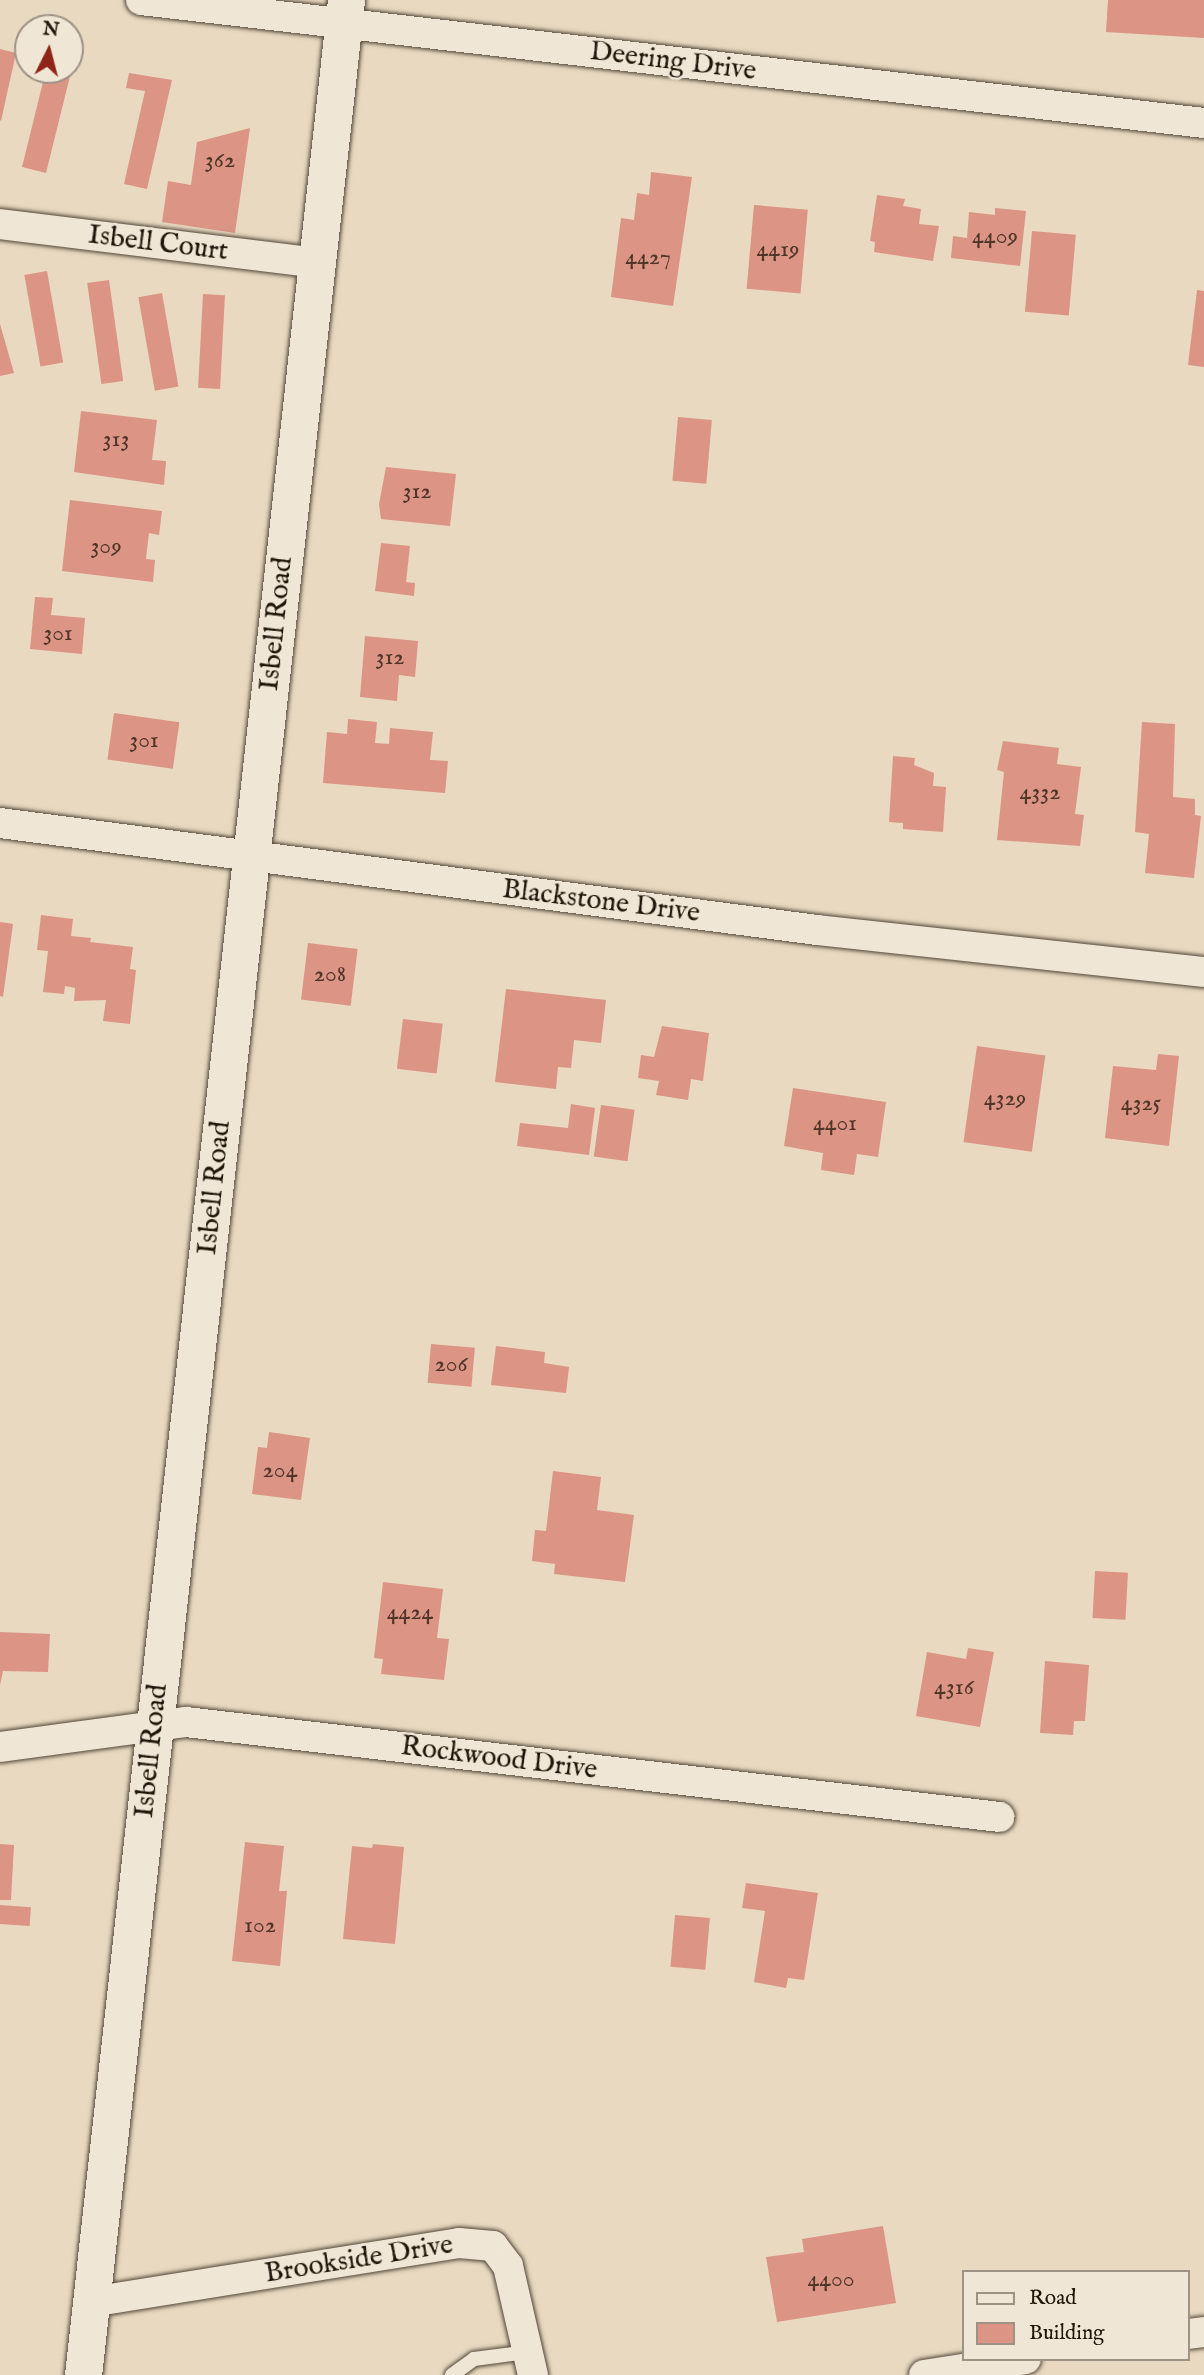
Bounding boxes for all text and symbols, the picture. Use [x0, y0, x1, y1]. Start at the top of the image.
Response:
north arrow [14, 14, 84, 84]
text: N [42, 17, 60, 43]
street label: Deering Drive [588, 35, 758, 89]
house number: 362 [205, 147, 235, 175]
street label: Isbell Court [86, 219, 230, 269]
house number: 4409 [972, 223, 1018, 251]
house number: 4419 [757, 236, 799, 264]
house number: 4427 [625, 244, 671, 272]
house number: 313 [103, 426, 129, 454]
house number: 312 [402, 478, 432, 506]
house number: 309 [90, 533, 122, 561]
street label: Isbell Road [253, 555, 301, 693]
house number: 301 [43, 620, 73, 648]
house number: 312 [375, 644, 405, 672]
house number: 301 [129, 727, 159, 755]
house number: 4332 [1020, 779, 1060, 807]
street label: Blackstone Drive [500, 873, 702, 931]
house number: 208 [314, 961, 346, 989]
house number: 4329 [984, 1085, 1026, 1113]
house number: 4325 [1121, 1090, 1161, 1118]
house number: 4401 [813, 1110, 857, 1138]
street label: Isbell Road [191, 1119, 239, 1257]
house number: 206 [434, 1351, 468, 1379]
house number: 204 [263, 1457, 297, 1485]
house number: 4424 [387, 1599, 433, 1627]
house number: 4316 [934, 1674, 974, 1702]
street label: Isbell Road [128, 1682, 176, 1820]
street label: Rockwood Drive [399, 1730, 599, 1788]
house number: 102 [244, 1912, 276, 1940]
street label: Brookside Drive [262, 2229, 456, 2291]
house number: 4400 [807, 2266, 855, 2294]
legend [962, 2270, 1190, 2361]
text: Road [1029, 2285, 1076, 2312]
text: Building [1029, 2320, 1104, 2347]

